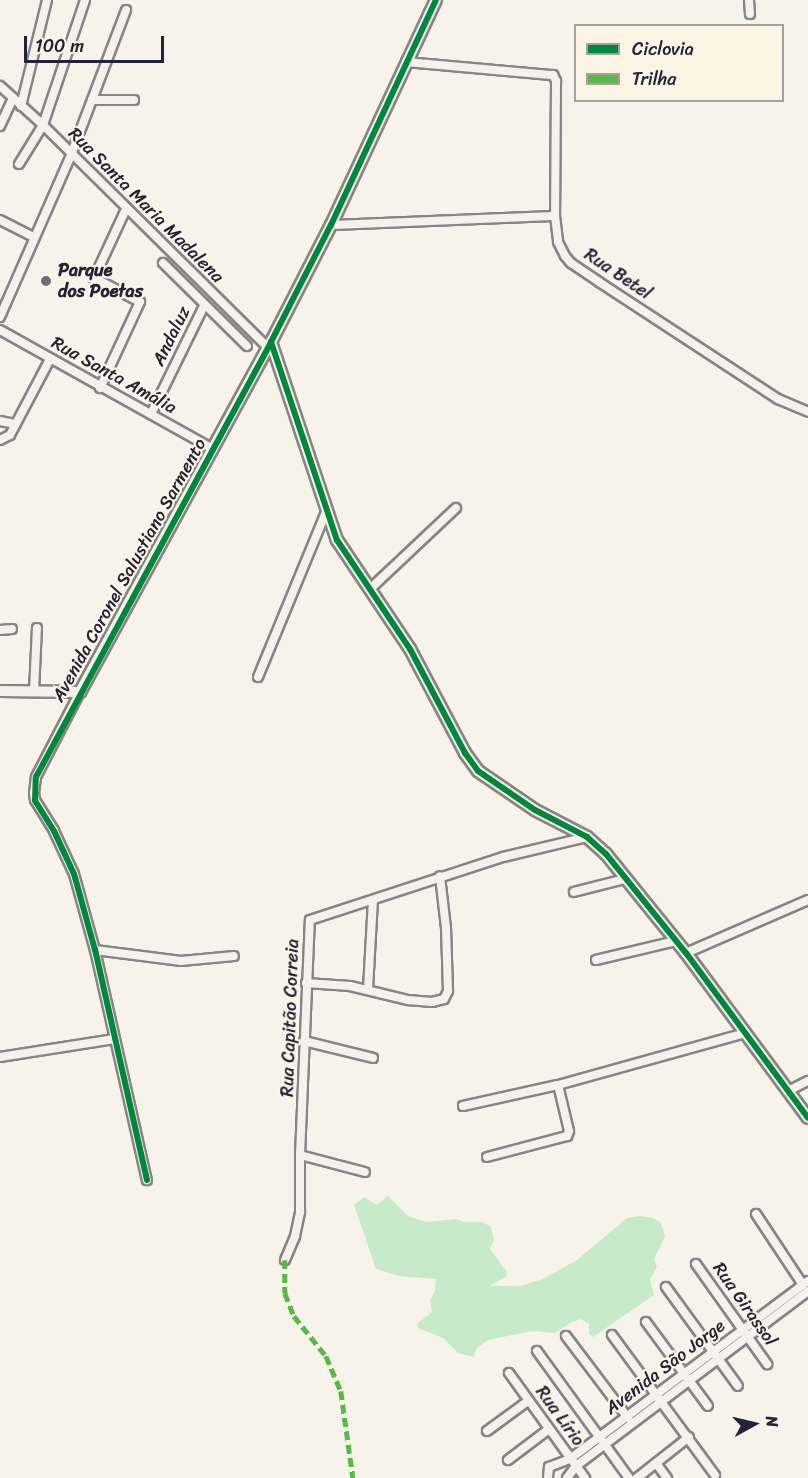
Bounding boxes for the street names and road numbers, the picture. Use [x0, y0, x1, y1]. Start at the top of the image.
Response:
street label: Rua Santa Maria Madalena [64, 123, 228, 287]
street label: Rua Betel [580, 243, 656, 305]
street label: Andaluz [147, 303, 195, 369]
street label: Rua Santa Amália [48, 332, 180, 418]
street label: Avenida Coronel Salustiano Sarmento [47, 434, 211, 706]
street label: Rua Capitão Correia [276, 939, 304, 1097]
street label: Rua Girassol [708, 1258, 782, 1350]
street label: Avenida São Jorge [601, 1315, 729, 1419]
street label: Rua Lírio [531, 1382, 589, 1450]

